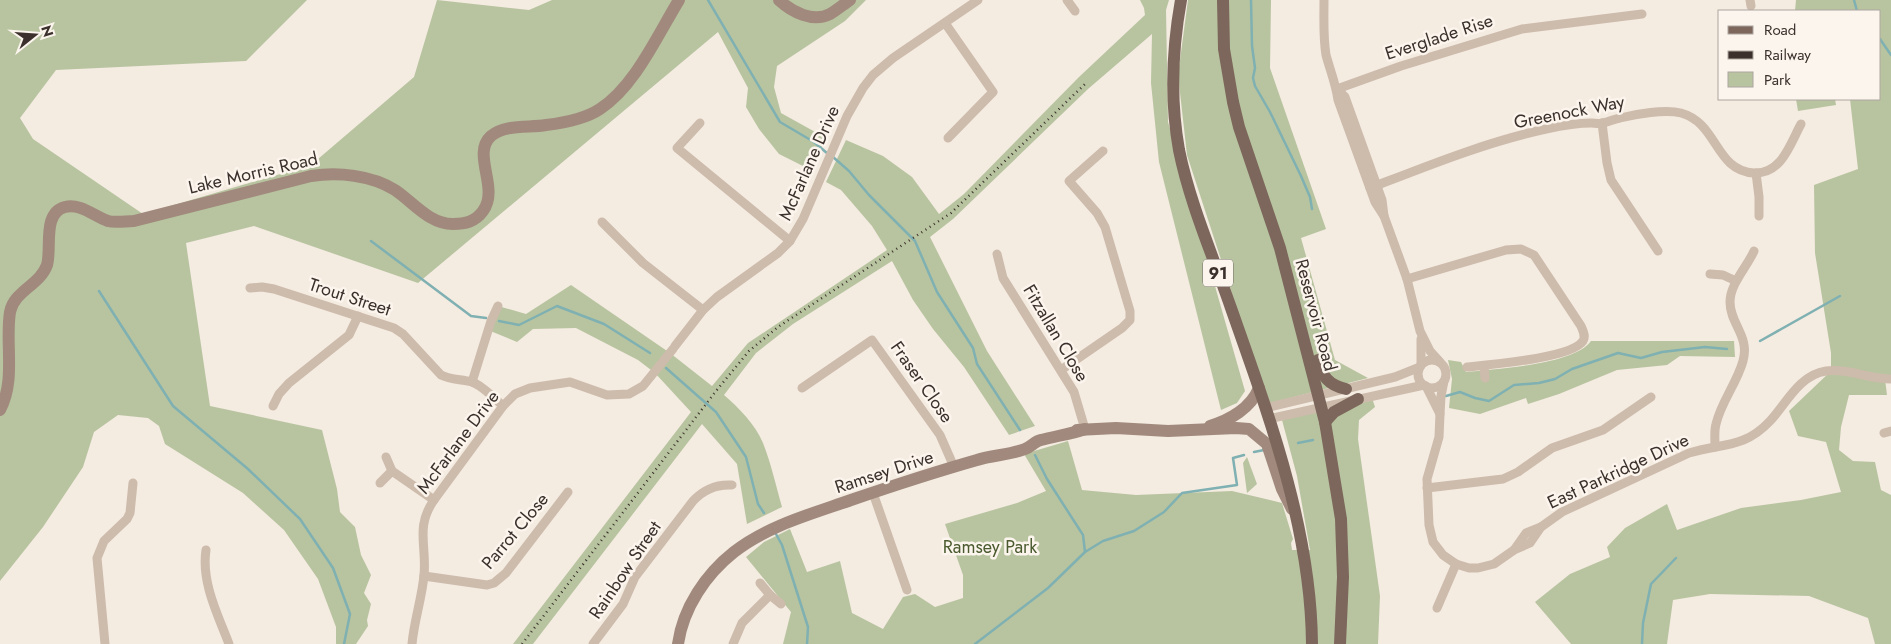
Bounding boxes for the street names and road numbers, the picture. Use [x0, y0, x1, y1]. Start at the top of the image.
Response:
street label: Everglade Rise [1382, 7, 1496, 67]
street label: Greenock Way [1511, 89, 1627, 135]
street label: McFarlane Drive [772, 101, 846, 225]
street label: Lake Morris Road [186, 145, 320, 201]
street label: Reservoir Road [1289, 256, 1343, 374]
road number: 91 [1203, 260, 1233, 286]
street label: Trout Street [306, 272, 395, 323]
street label: Fitzallan Close [1017, 279, 1095, 387]
street label: Fraser Close [884, 336, 960, 428]
street label: McFarlane Drive [410, 385, 506, 499]
street label: East Parkridge Drive [1543, 427, 1693, 515]
street label: Ramsey Drive [831, 444, 937, 500]
street label: Parrot Close [475, 487, 555, 575]
street label: Rainbow Street [583, 515, 668, 624]

